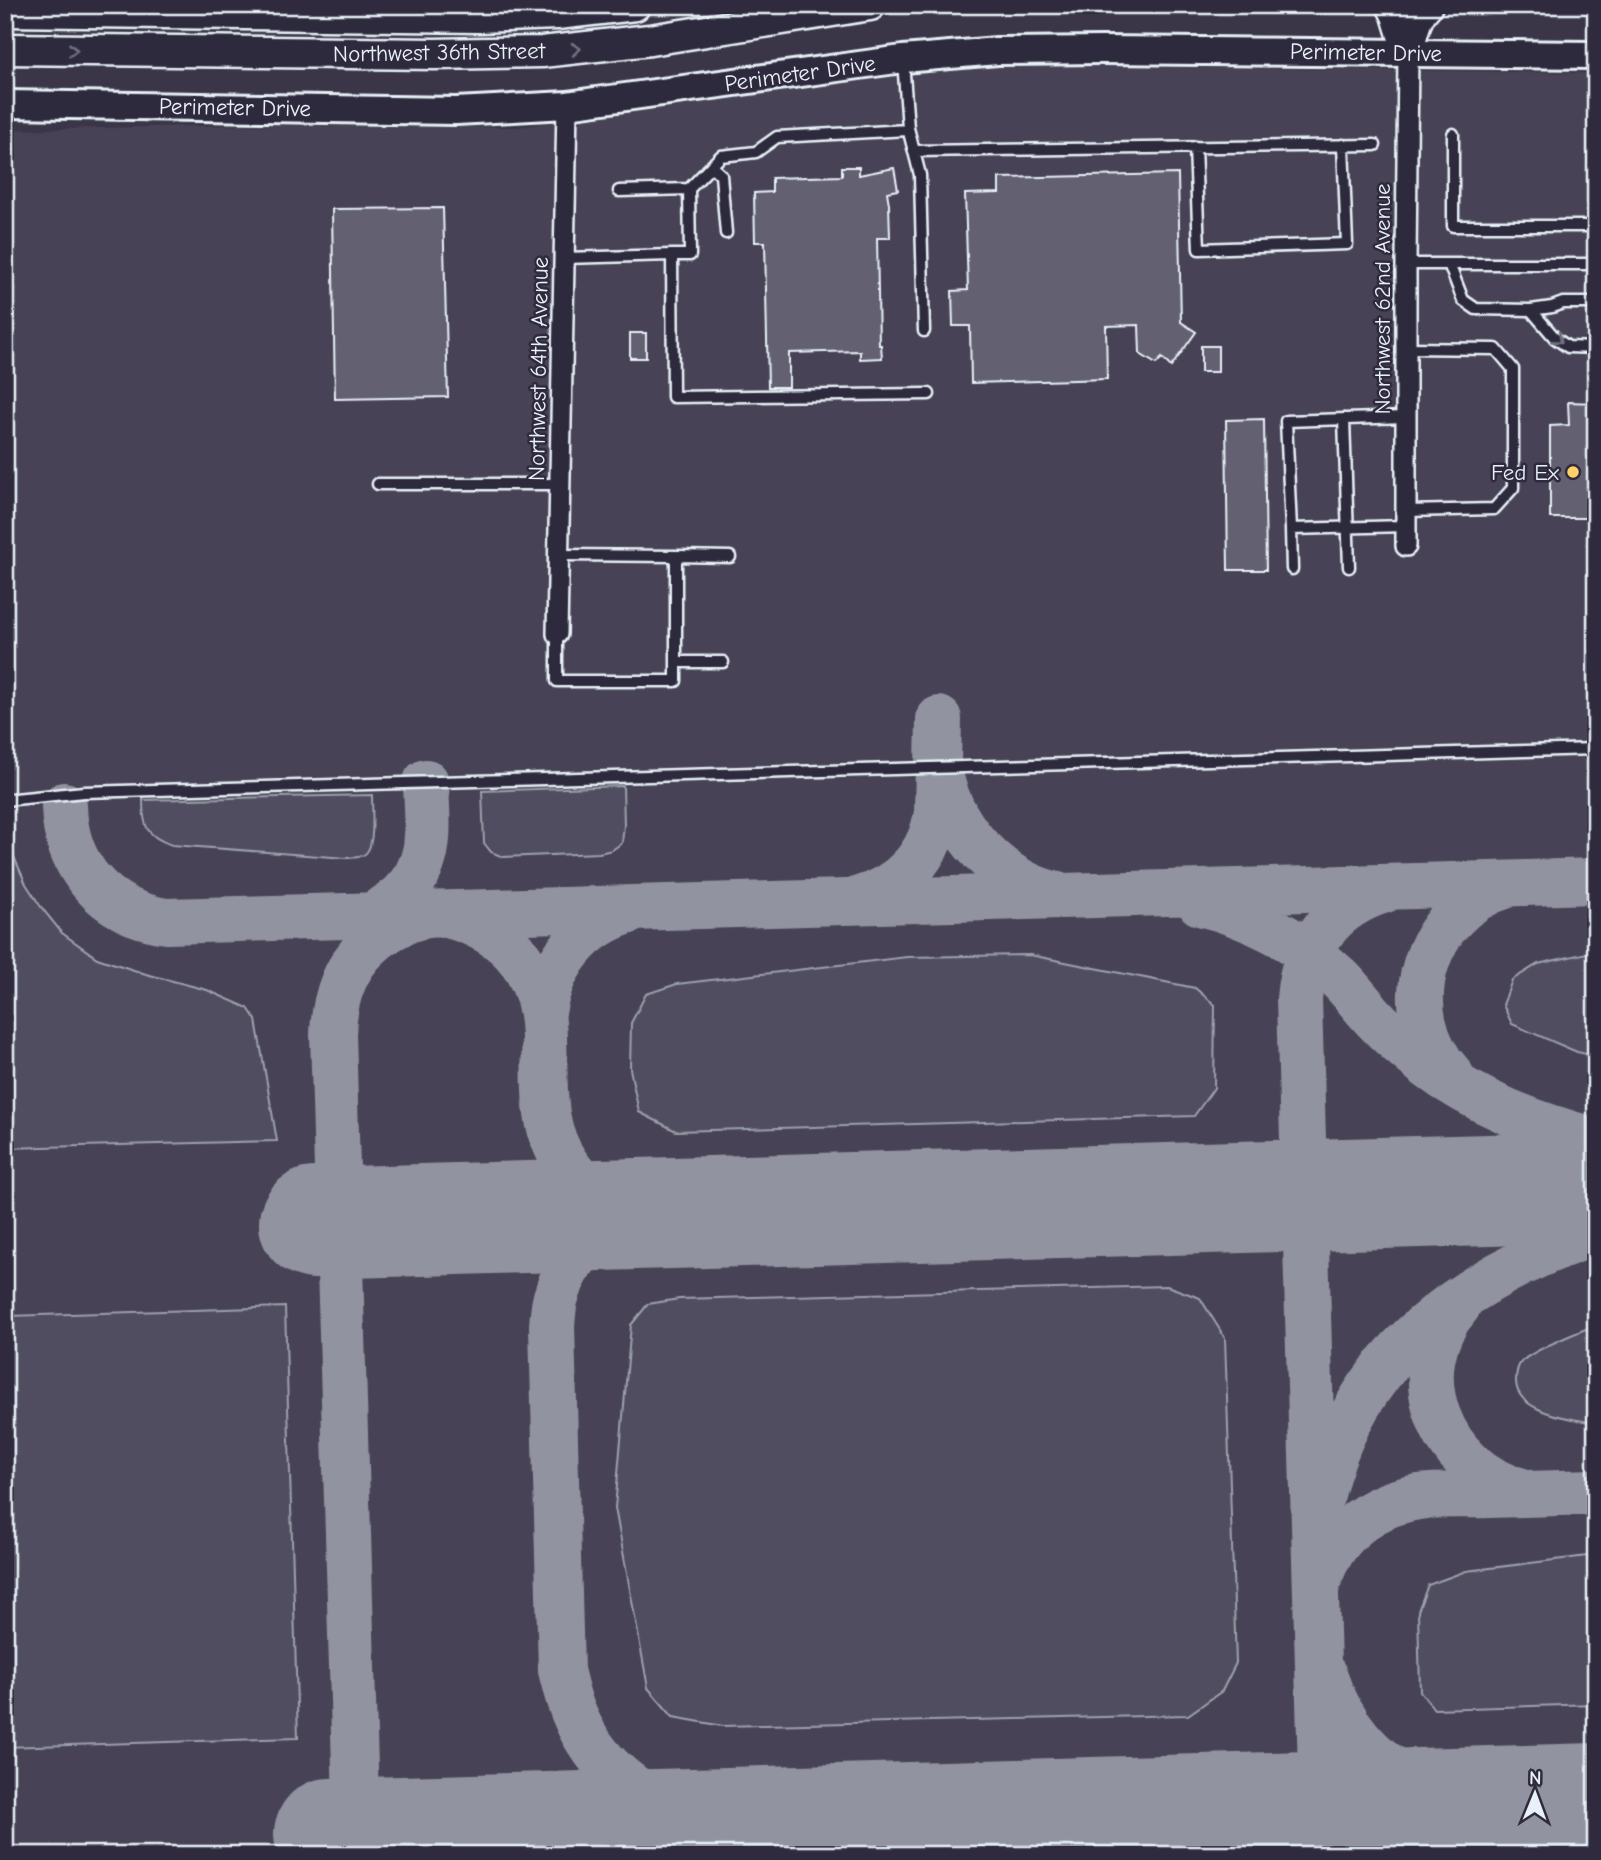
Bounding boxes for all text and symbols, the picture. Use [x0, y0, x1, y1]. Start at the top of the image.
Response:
street label: Northwest 36th Street [333, 37, 547, 68]
street label: Perimeter Drive [1290, 38, 1442, 67]
one-way arrow [68, 42, 79, 57]
one-way arrow [571, 42, 582, 57]
street label: Perimeter Drive [723, 50, 877, 97]
street label: Perimeter Drive [159, 93, 311, 122]
street label: Northwest 62nd Avenue [1369, 183, 1396, 415]
street label: Northwest 64th Avenue [523, 257, 554, 481]
one-way arrow [1550, 331, 1563, 343]
place label: Fed Ex [1491, 459, 1559, 486]
marker: Fed Ex [1565, 464, 1581, 480]
north arrow [1500, 1758, 1570, 1828]
text: N [1529, 1767, 1542, 1789]

